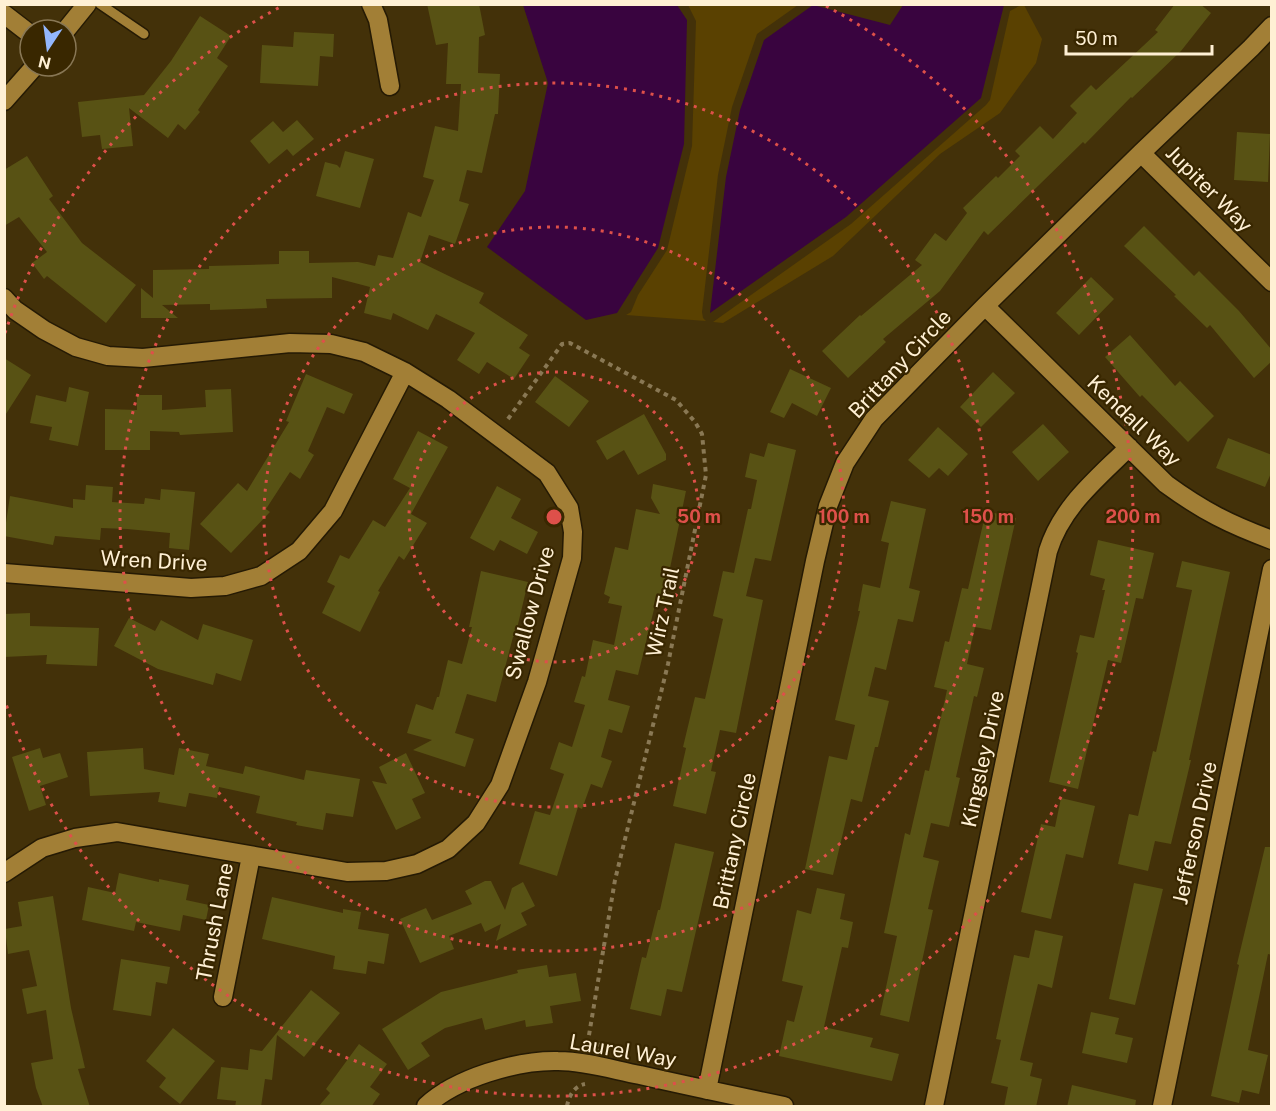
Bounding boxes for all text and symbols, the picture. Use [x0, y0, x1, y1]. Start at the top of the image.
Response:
north arrow [18, 18, 78, 78]
scale bar [1066, 18, 1212, 56]
text: 50 m [1075, 28, 1118, 49]
text: N [37, 51, 53, 73]
street label: Jupiter Way [1161, 140, 1258, 237]
street label: Brittany Circle [843, 304, 956, 423]
street label: Kendall Way [1082, 370, 1186, 471]
text: 50 m [677, 506, 721, 527]
text: 100 m [818, 506, 870, 527]
text: 150 m [962, 506, 1014, 527]
text: 200 m [1106, 506, 1160, 527]
centre of rings [544, 507, 564, 527]
street label: Swallow Drive [500, 543, 559, 682]
street label: Wren Drive [100, 545, 208, 576]
street label: Wirz Trail [641, 564, 684, 659]
street label: Kingsley Drive [956, 688, 1009, 830]
street label: Jefferson Drive [1167, 759, 1222, 907]
street label: Brittany Circle [708, 770, 761, 912]
street label: Thrush Lane [191, 861, 238, 983]
street label: Laurel Way [568, 1029, 679, 1072]

